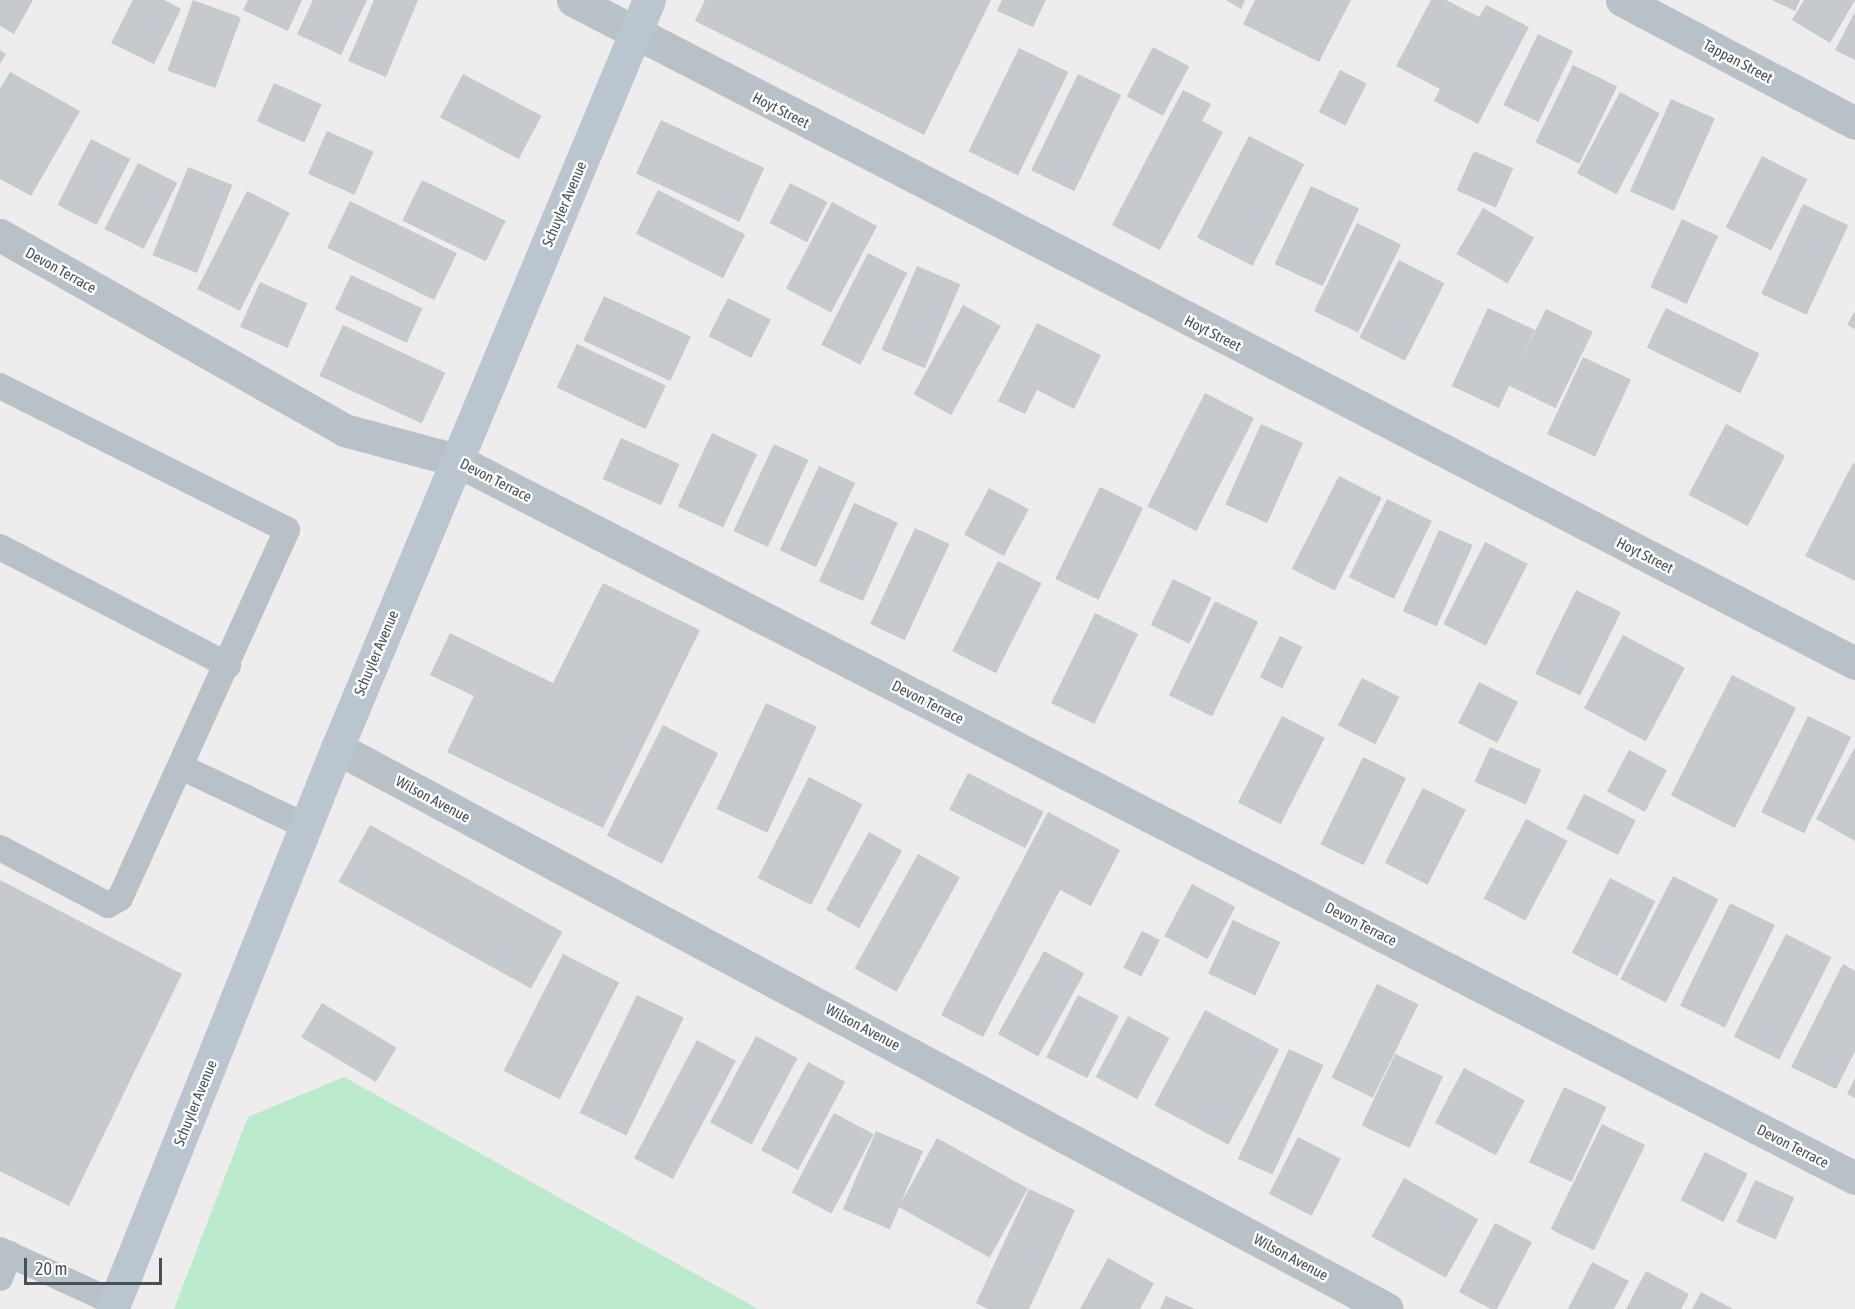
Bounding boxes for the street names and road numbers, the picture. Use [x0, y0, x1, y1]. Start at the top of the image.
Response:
street label: Tappan Street [1700, 35, 1776, 87]
street label: Hoyt Street [750, 88, 812, 132]
street label: Schuyler Avenue [538, 159, 590, 249]
street label: Devon Terrace [23, 243, 99, 297]
street label: Hoyt Street [1182, 311, 1244, 355]
street label: Devon Terrace [457, 454, 535, 506]
street label: Hoyt Street [1614, 533, 1676, 577]
street label: Schuyler Avenue [350, 608, 402, 698]
street label: Devon Terrace [889, 676, 967, 728]
street label: Wilson Avenue [393, 772, 473, 826]
street label: Devon Terrace [1322, 898, 1400, 950]
street label: Wilson Avenue [823, 1000, 903, 1054]
street label: Schuyler Avenue [170, 1057, 220, 1149]
street label: Devon Terrace [1754, 1120, 1832, 1172]
street label: Wilson Avenue [1251, 1230, 1331, 1284]

